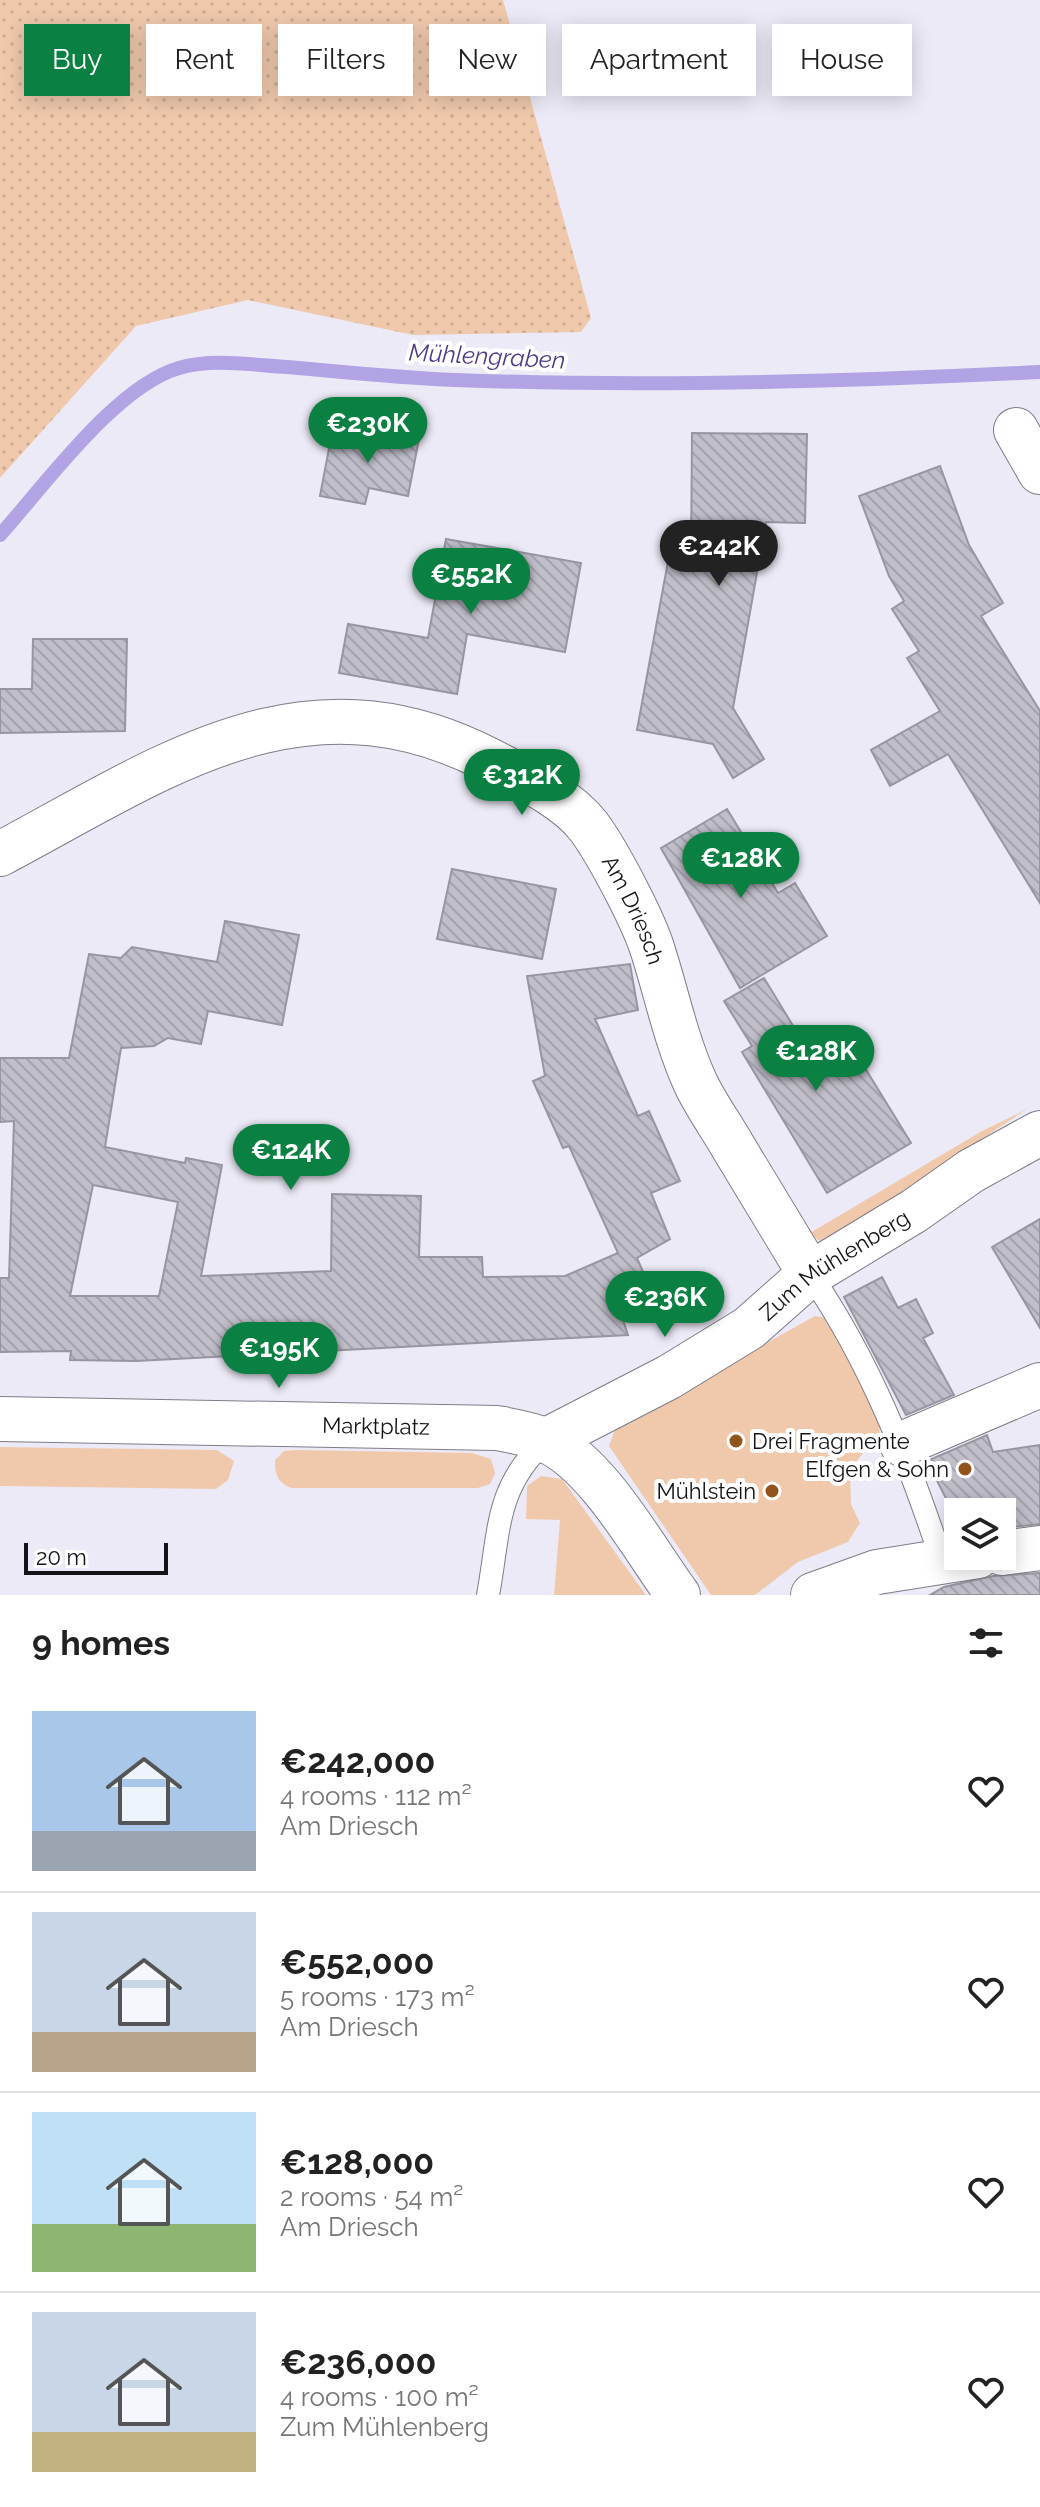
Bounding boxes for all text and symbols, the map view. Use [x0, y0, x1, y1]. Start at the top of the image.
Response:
chip: Buy [24, 24, 130, 96]
chip: Rent [146, 24, 262, 96]
chip: Filters [278, 24, 413, 96]
chip: New [429, 24, 546, 96]
chip: Apartment [562, 24, 756, 96]
chip: House [772, 24, 912, 96]
water label: Mühlengraben [408, 337, 566, 375]
pin: €230K [312, 397, 424, 465]
text: €230K [326, 408, 410, 438]
pin: €242K [663, 520, 775, 588]
text: €242K [678, 531, 760, 561]
pin: €552K [415, 548, 527, 616]
text: €552K [430, 559, 512, 589]
pin: €312K [466, 749, 578, 817]
text: €312K [482, 760, 562, 790]
pin: €128K [685, 832, 797, 900]
text: €128K [700, 843, 782, 873]
street label: Am Driesch [597, 851, 669, 967]
pin: €128K [760, 1025, 872, 1093]
text: €128K [775, 1036, 857, 1066]
pin: €124K [235, 1124, 347, 1192]
text: €124K [251, 1135, 331, 1165]
street label: Zum Mühlenberg [754, 1204, 914, 1326]
pin: €236K [609, 1271, 721, 1339]
text: €236K [623, 1282, 707, 1312]
pin: €195K [223, 1322, 335, 1390]
text: €195K [239, 1333, 319, 1363]
street label: Marktplatz [322, 1412, 430, 1440]
place label: Drei Fragmente [752, 1428, 910, 1454]
marker: Drei Fragmente [727, 1432, 745, 1450]
place label: Elfgen & Sohn [805, 1456, 949, 1482]
marker: Elfgen & Sohn [956, 1460, 974, 1478]
place label: Mühlstein [656, 1478, 756, 1504]
marker: Mühlstein [763, 1482, 781, 1500]
map controls [944, 1498, 1016, 1570]
button: layers [944, 1498, 1016, 1570]
scale bar [24, 1539, 168, 1575]
text: 20 m [36, 1544, 87, 1570]
icon: filters [964, 1621, 1008, 1665]
text: 9 homes [32, 1623, 170, 1663]
text: €242,000 [280, 1741, 435, 1781]
icon: home [96, 1743, 192, 1839]
icon: heart [964, 1769, 1008, 1813]
text: 4 rooms · 112 m² [280, 1781, 472, 1811]
text: Am Driesch [280, 1811, 419, 1841]
text: €552,000 [280, 1942, 435, 1982]
icon: home [96, 1944, 192, 2040]
icon: heart [964, 1970, 1008, 2014]
text: 5 rooms · 173 m² [280, 1982, 474, 2012]
text: Am Driesch [280, 2012, 419, 2042]
text: €128,000 [280, 2142, 434, 2182]
icon: home [96, 2144, 192, 2240]
icon: heart [964, 2170, 1008, 2214]
text: 2 rooms · 54 m² [280, 2182, 463, 2212]
text: Am Driesch [280, 2212, 419, 2242]
text: €236,000 [280, 2342, 436, 2382]
icon: home [96, 2344, 192, 2440]
icon: heart [964, 2370, 1008, 2414]
text: 4 rooms · 100 m² [280, 2382, 479, 2412]
text: Zum Mühlenberg [280, 2412, 489, 2442]

